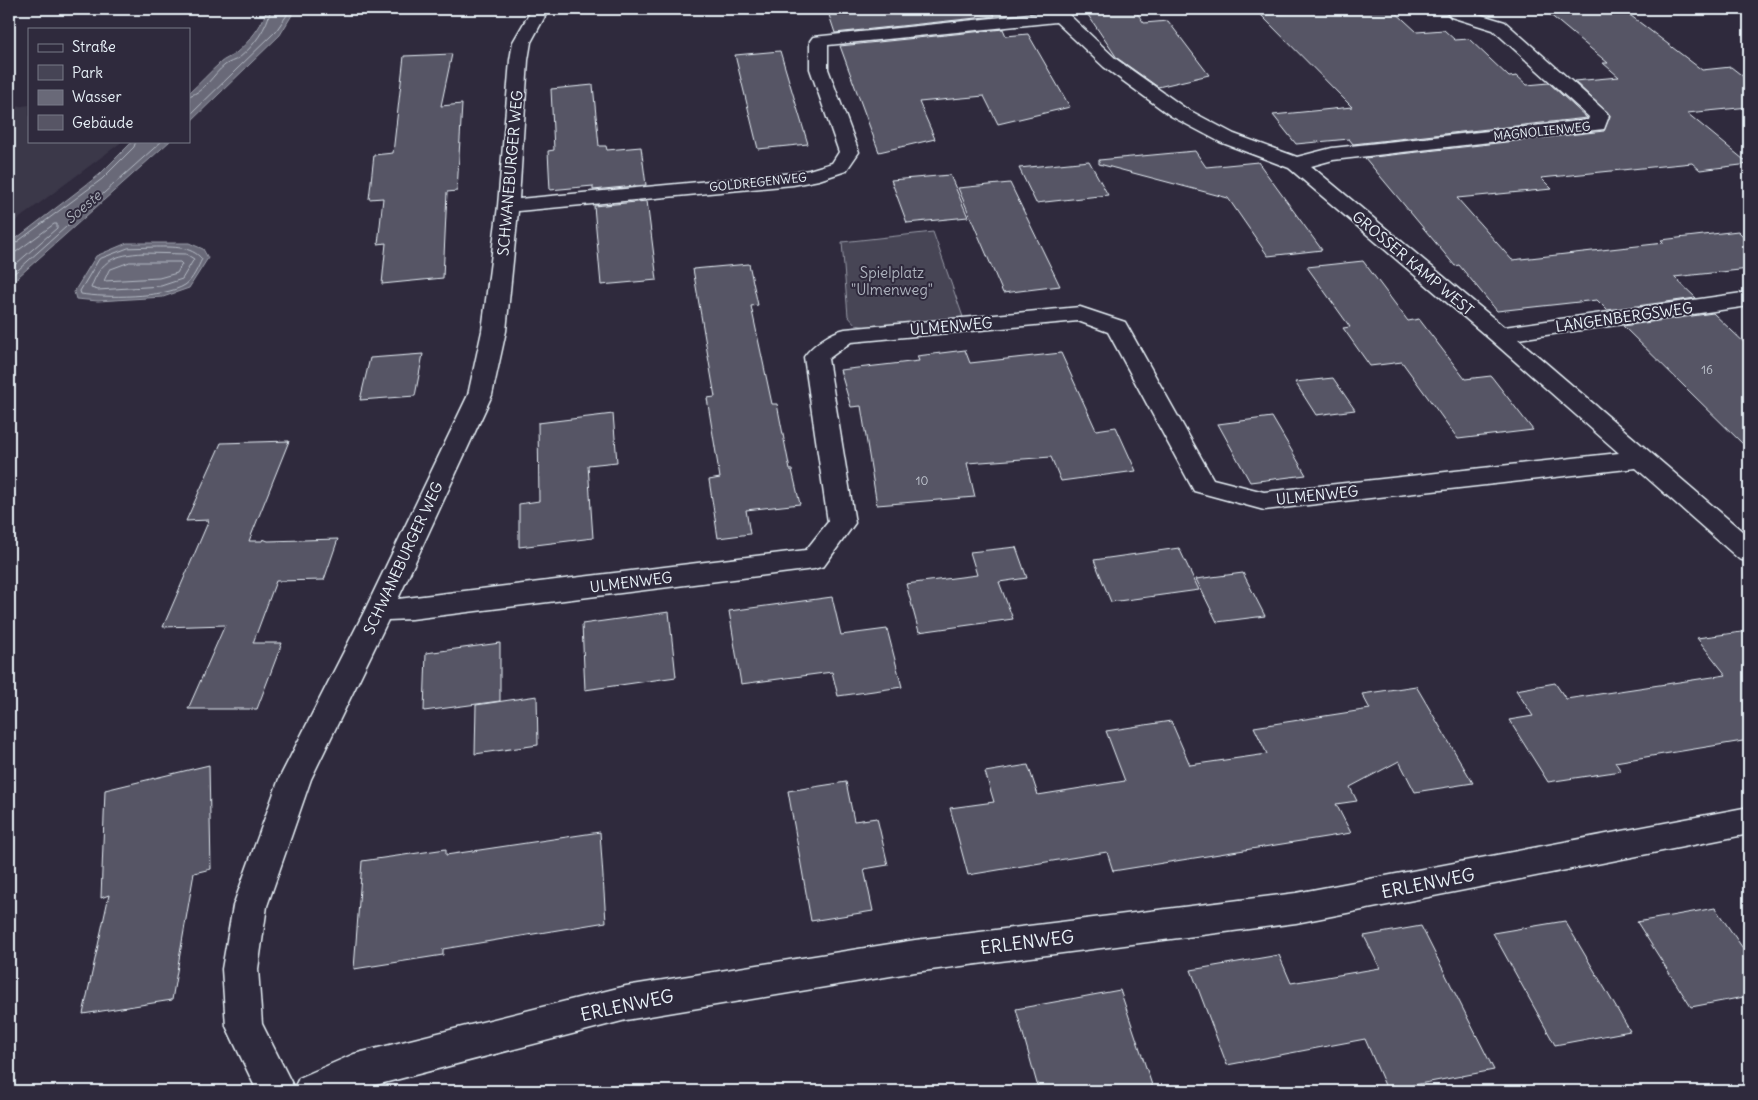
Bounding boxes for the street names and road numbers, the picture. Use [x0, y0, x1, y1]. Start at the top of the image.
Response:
street label: SCHWANEBURGER WEG [493, 89, 527, 257]
street label: MAGNOLIENWEG [1493, 118, 1591, 144]
street label: GOLDREGENWEG [709, 169, 808, 195]
street label: GROSSER KAMP WEST [1348, 207, 1478, 319]
street label: LANGENBERGSWEG [1554, 298, 1694, 336]
street label: ULMENWEG [909, 313, 993, 339]
street label: SCHWANEBURGER WEG [359, 478, 447, 637]
street label: ULMENWEG [1275, 481, 1359, 509]
street label: ULMENWEG [589, 568, 673, 596]
street label: ERLENWEG [1379, 863, 1477, 903]
street label: ERLENWEG [979, 925, 1075, 959]
street label: ERLENWEG [578, 984, 676, 1026]

